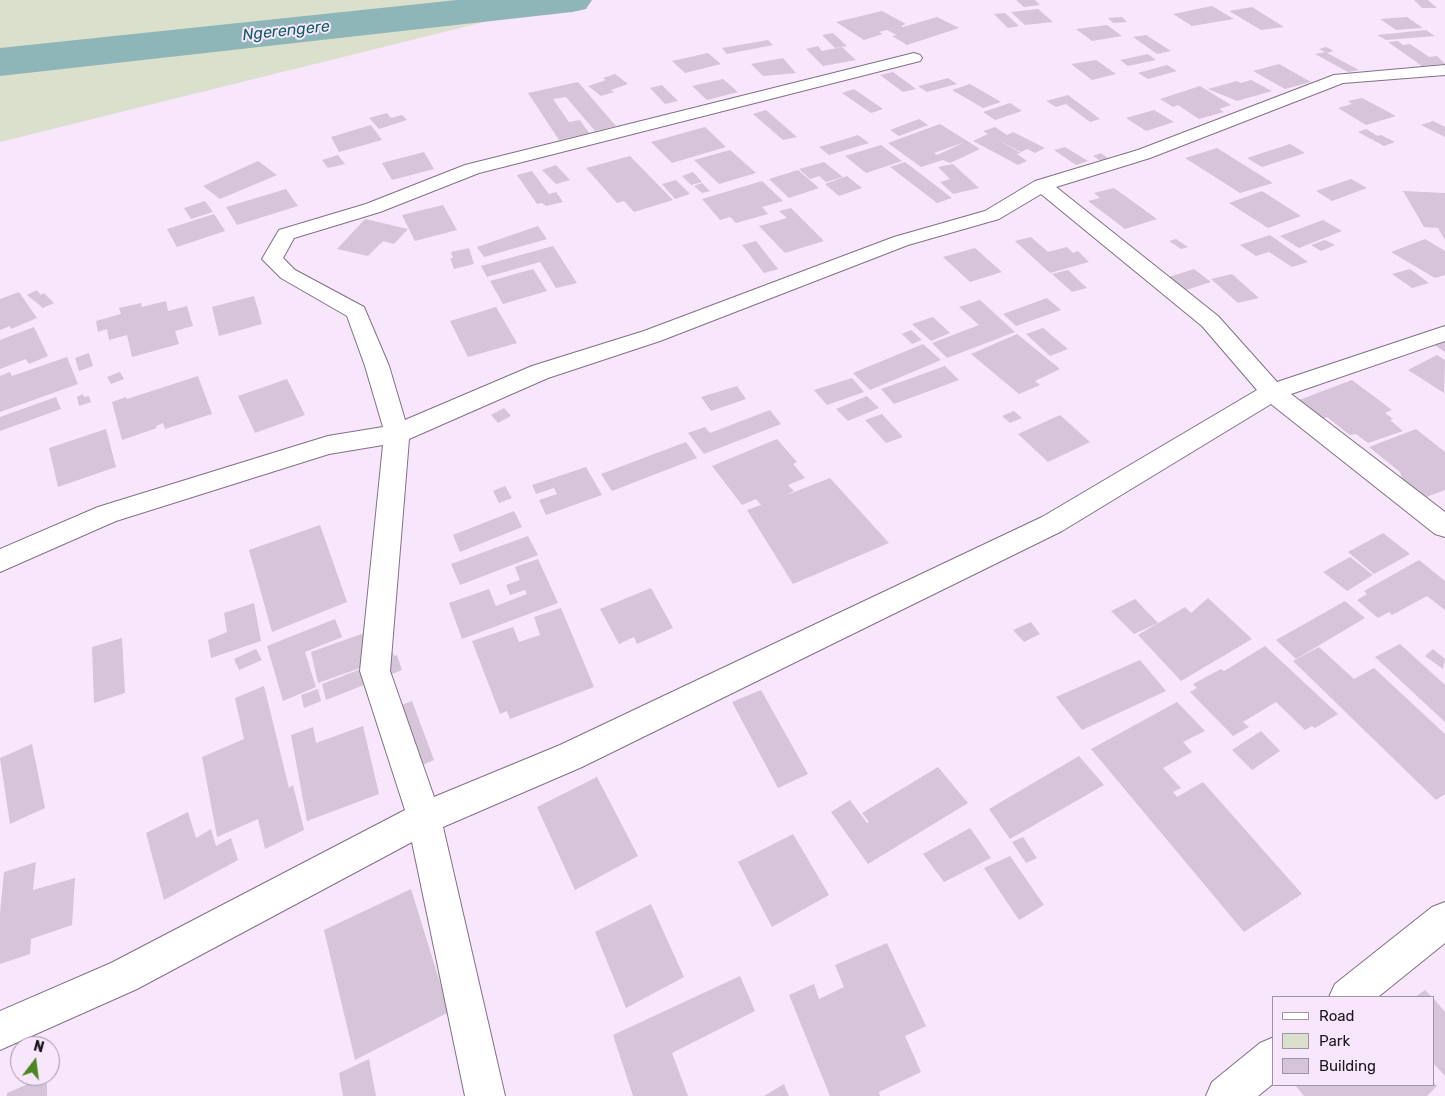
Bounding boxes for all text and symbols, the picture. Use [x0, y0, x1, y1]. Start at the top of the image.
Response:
water label: Ngerengere [241, 17, 331, 45]
legend [1272, 996, 1435, 1086]
text: Road [1319, 1007, 1355, 1025]
text: Park [1319, 1032, 1350, 1050]
north arrow [10, 1036, 60, 1086]
text: N [32, 1037, 46, 1057]
text: Building [1319, 1057, 1376, 1075]

